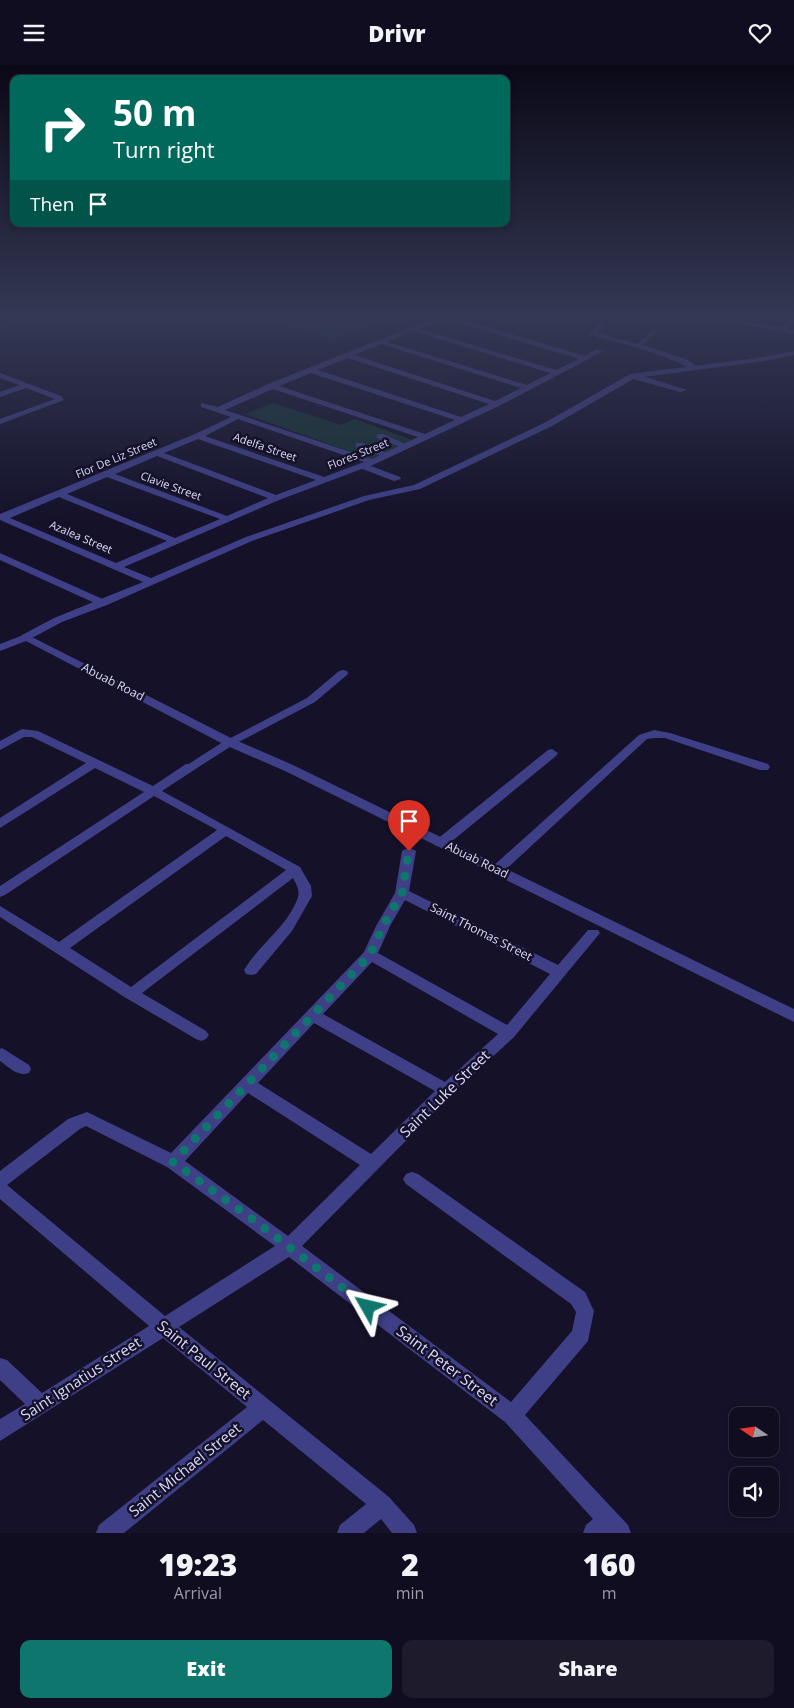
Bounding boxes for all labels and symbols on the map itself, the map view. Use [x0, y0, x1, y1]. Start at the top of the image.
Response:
street label: Adelfa Street [231, 429, 299, 464]
street label: Flor De Liz Street [73, 434, 159, 481]
street label: Flores Street [325, 434, 391, 473]
street label: Clavie Street [139, 468, 204, 504]
street label: Azalea Street [47, 517, 115, 557]
street label: Abuab Road [79, 659, 147, 705]
pin [388, 800, 430, 851]
street label: Abuab Road [443, 837, 512, 882]
street label: Saint Thomas Street [427, 898, 535, 965]
street label: Saint Luke Street [395, 1045, 494, 1141]
position arrow [341, 1280, 393, 1332]
street label: Saint Paul Street [154, 1315, 256, 1403]
street label: Saint Peter Street [393, 1321, 502, 1410]
street label: Saint Ignatius Street [16, 1332, 145, 1425]
north arrow [729, 1407, 779, 1457]
street label: Saint Michael Street [124, 1418, 245, 1521]

